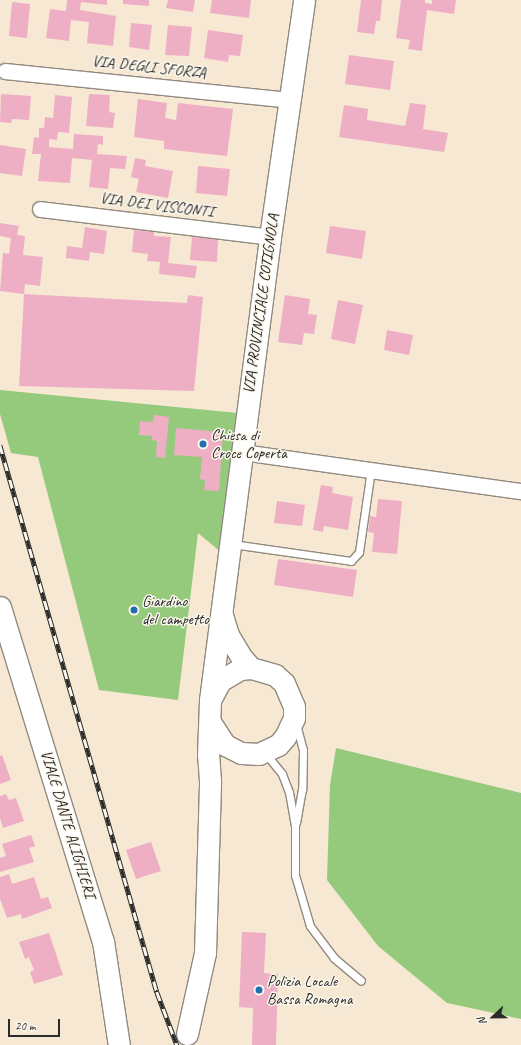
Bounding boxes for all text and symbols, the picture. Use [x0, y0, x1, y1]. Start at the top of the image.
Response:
street label: VIA DEGLI SFORZA [90, 51, 208, 83]
street label: VIA DEI VISCONTI [99, 188, 215, 222]
street label: VIA PROVINCIALE COTIGNOLA [239, 212, 283, 396]
place label: Chiesa di Croce Coperta [211, 425, 287, 463]
marker: Chiesa di Croce Coperta [198, 439, 208, 449]
place label: Giardino del campetto [142, 591, 210, 629]
marker: Giardino del campetto [129, 605, 139, 615]
street label: VIALE DANTE ALIGHIERI [36, 747, 100, 901]
place label: Polizia Locale Bassa Romagna [267, 971, 352, 1009]
marker: Polizia Locale Bassa Romagna [254, 985, 264, 995]
north arrow [473, 997, 513, 1037]
scale bar [10, 1011, 62, 1037]
text: N [474, 1016, 490, 1027]
text: 20 m [15, 1018, 35, 1034]

